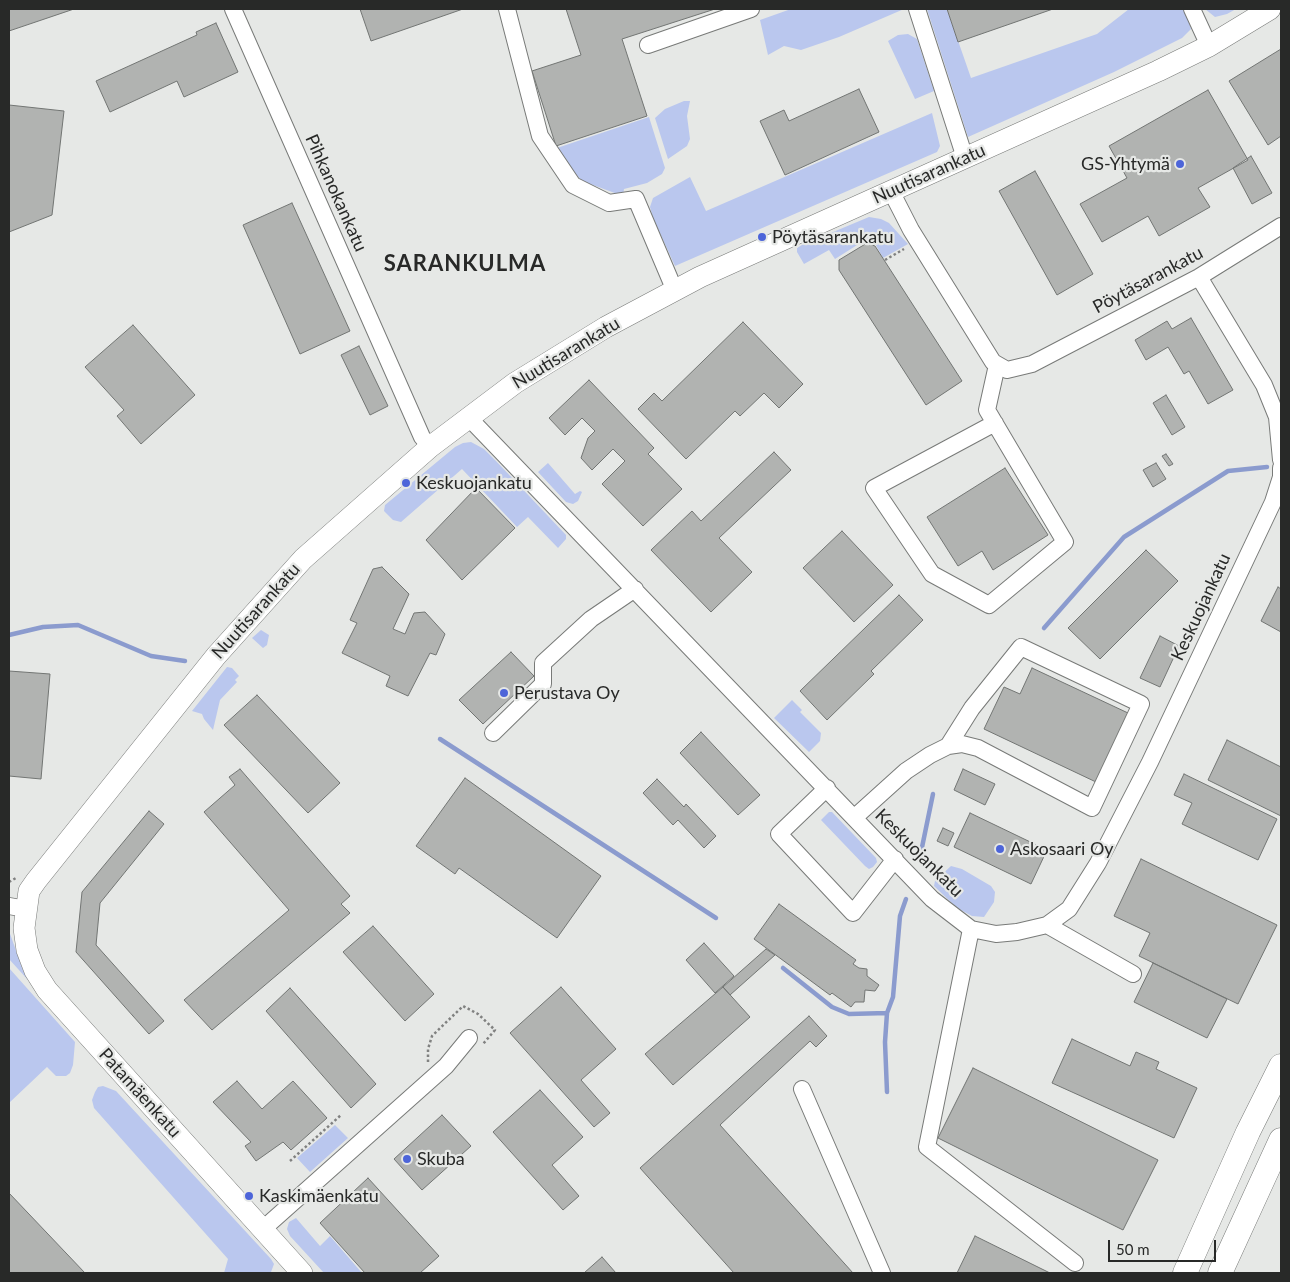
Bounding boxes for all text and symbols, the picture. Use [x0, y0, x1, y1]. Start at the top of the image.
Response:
street label: Pihkanokankatu [300, 131, 372, 255]
street label: Nuutisarankatu [869, 139, 989, 209]
place label: GS-Yhtymä [1081, 153, 1170, 175]
marker: GS-Yhtymä [1174, 158, 1186, 170]
place label: Pöytäsarankatu [772, 226, 894, 248]
marker: Pöytäsarankatu [756, 231, 768, 243]
street label: Pöytäsarankatu [1089, 242, 1207, 318]
district label: SARANKULMA [383, 251, 547, 277]
street label: Nuutisarankatu [508, 312, 624, 394]
place label: Keskuojankatu [416, 472, 532, 494]
marker: Keskuojankatu [400, 477, 412, 489]
street label: Keskuojankatu [1167, 550, 1235, 664]
street label: Nuutisarankatu [207, 559, 305, 663]
place label: Perustava Oy [514, 682, 620, 704]
marker: Perustava Oy [498, 687, 510, 699]
street label: Keskuojankatu [870, 804, 968, 902]
place label: Askosaari Oy [1010, 838, 1114, 860]
marker: Askosaari Oy [994, 843, 1006, 855]
street label: Patamäenkatu [94, 1044, 186, 1142]
place label: Skuba [417, 1148, 465, 1170]
marker: Skuba [401, 1153, 413, 1165]
place label: Kaskimäenkatu [259, 1185, 379, 1207]
marker: Kaskimäenkatu [243, 1190, 255, 1202]
scale bar [1110, 1230, 1218, 1262]
text: 50 m [1116, 1240, 1150, 1258]

